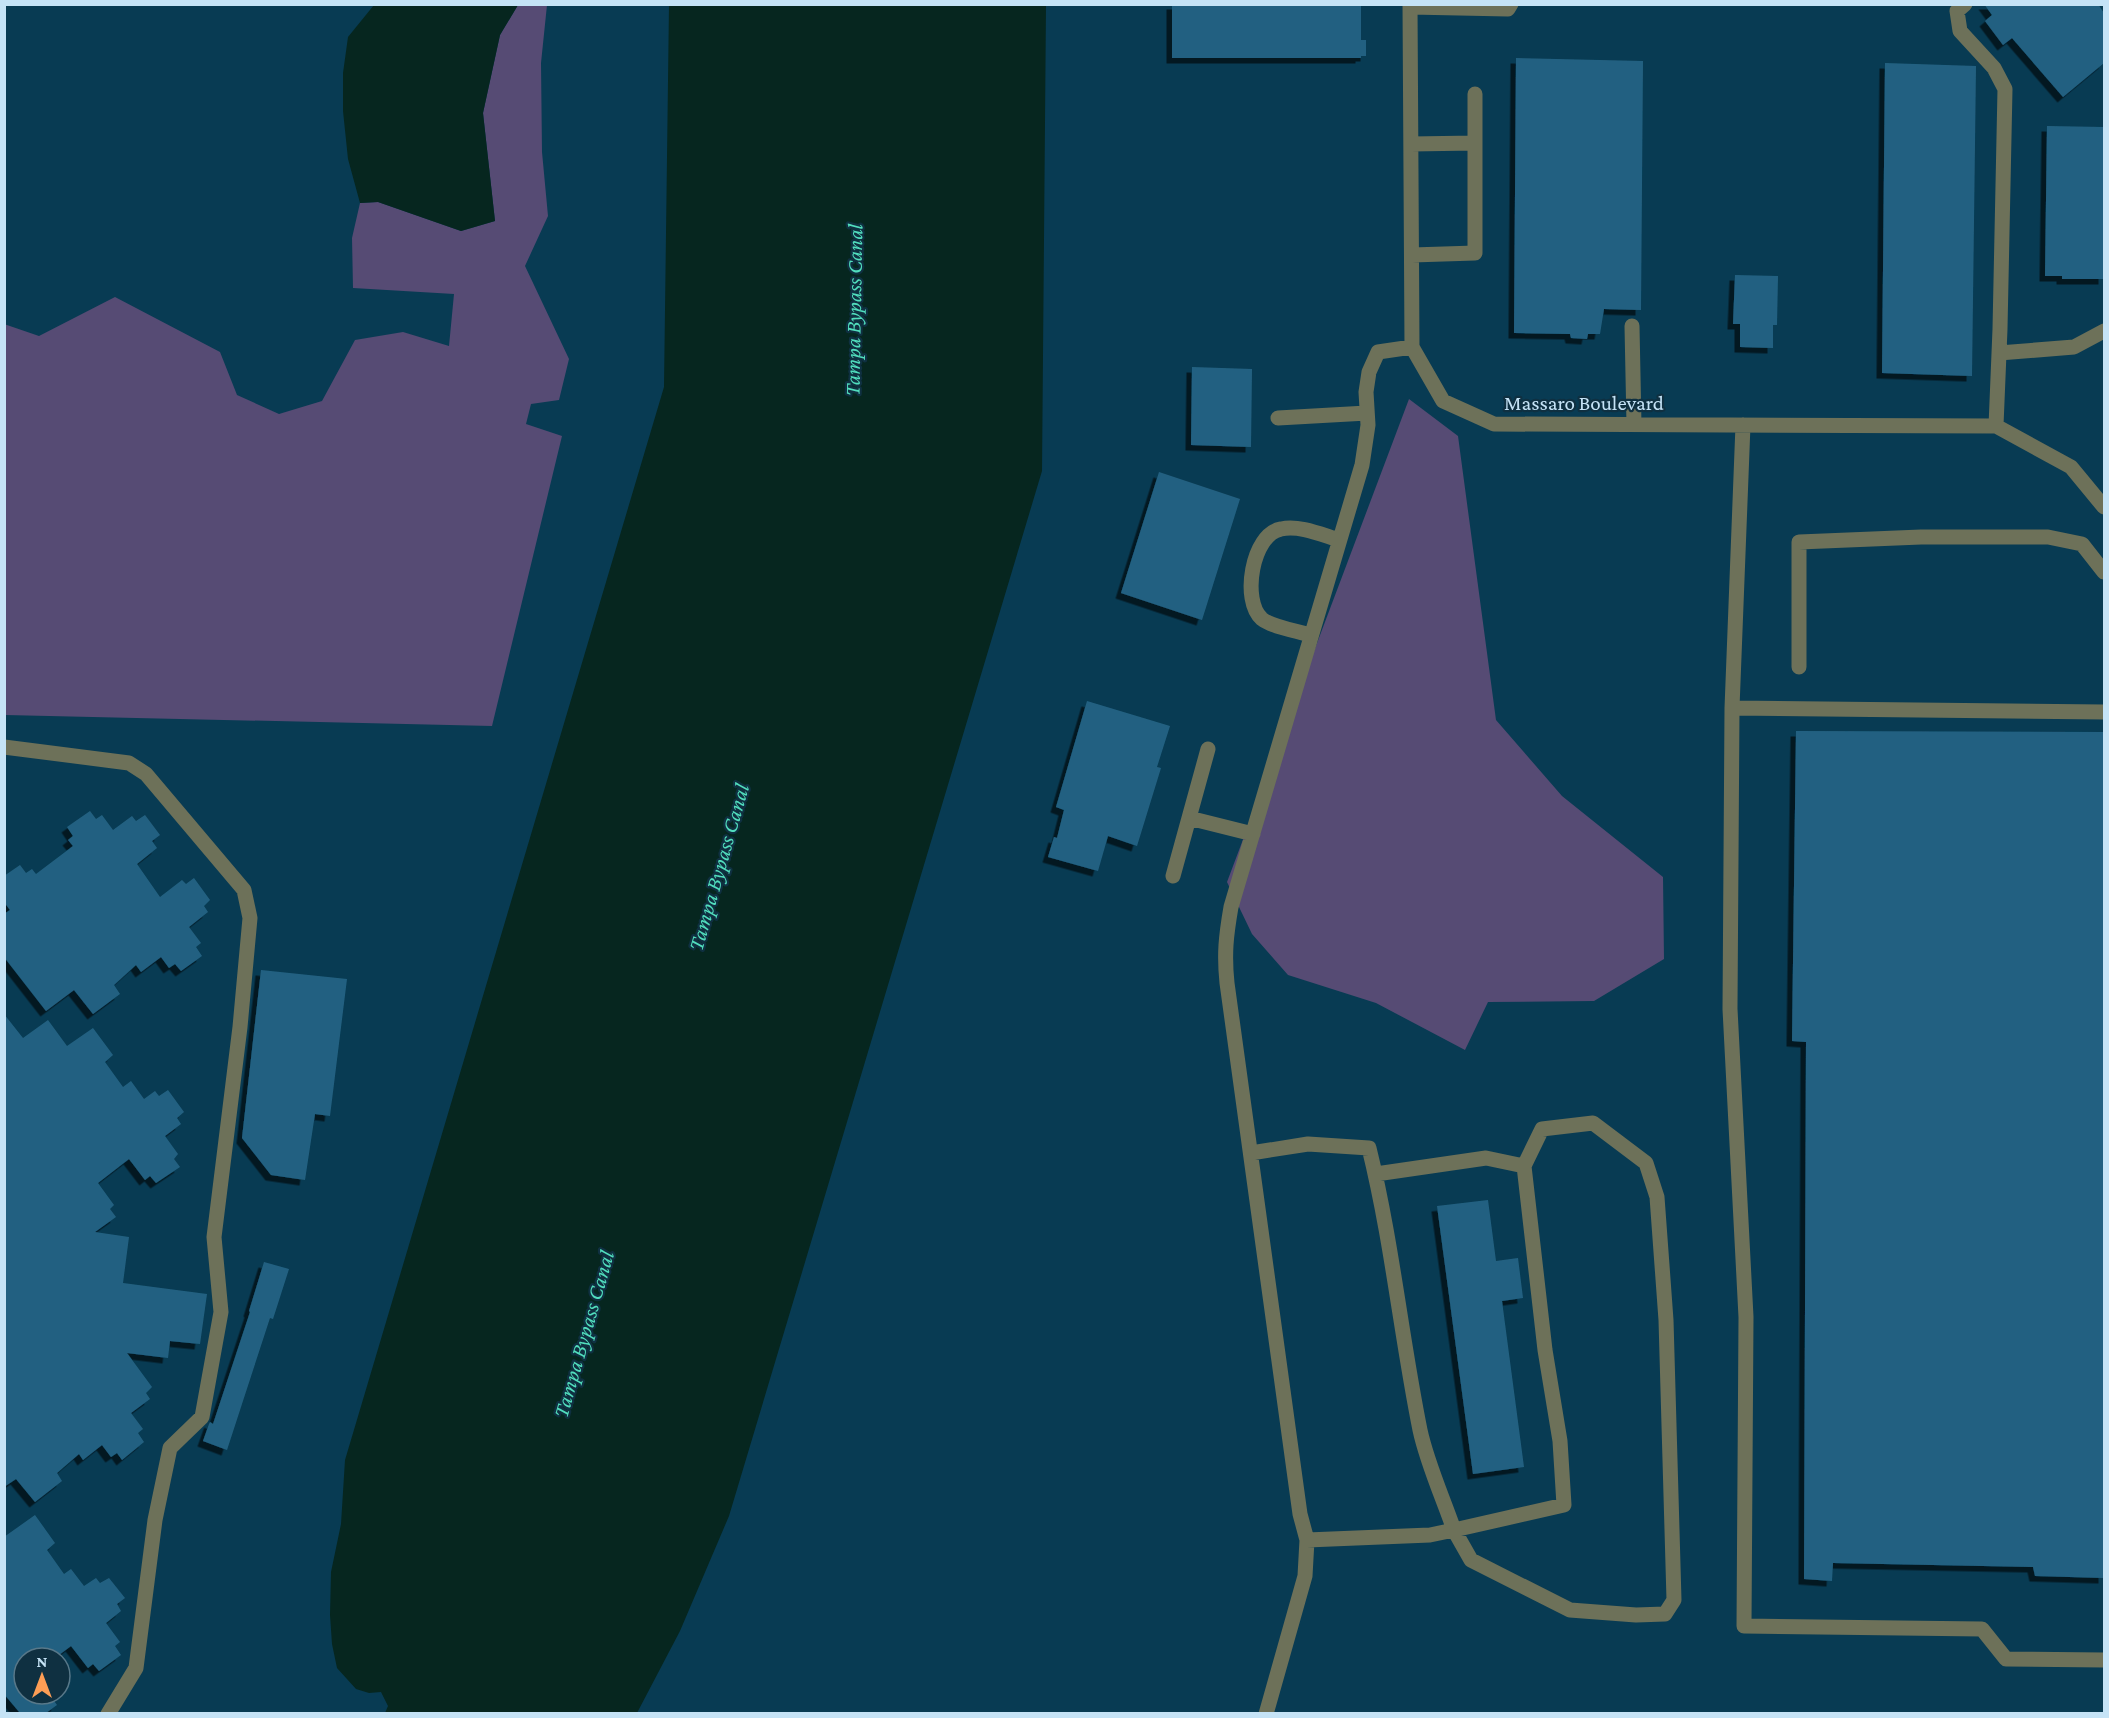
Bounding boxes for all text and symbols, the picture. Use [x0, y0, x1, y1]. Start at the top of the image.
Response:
water label: Tampa Bypass Canal [839, 223, 868, 396]
street label: Massaro Boulevard [1504, 391, 1664, 415]
water label: Tampa Bypass Canal [683, 780, 754, 953]
water label: Tampa Bypass Canal [548, 1247, 619, 1420]
north arrow [12, 1646, 72, 1706]
text: N [37, 1653, 48, 1670]

